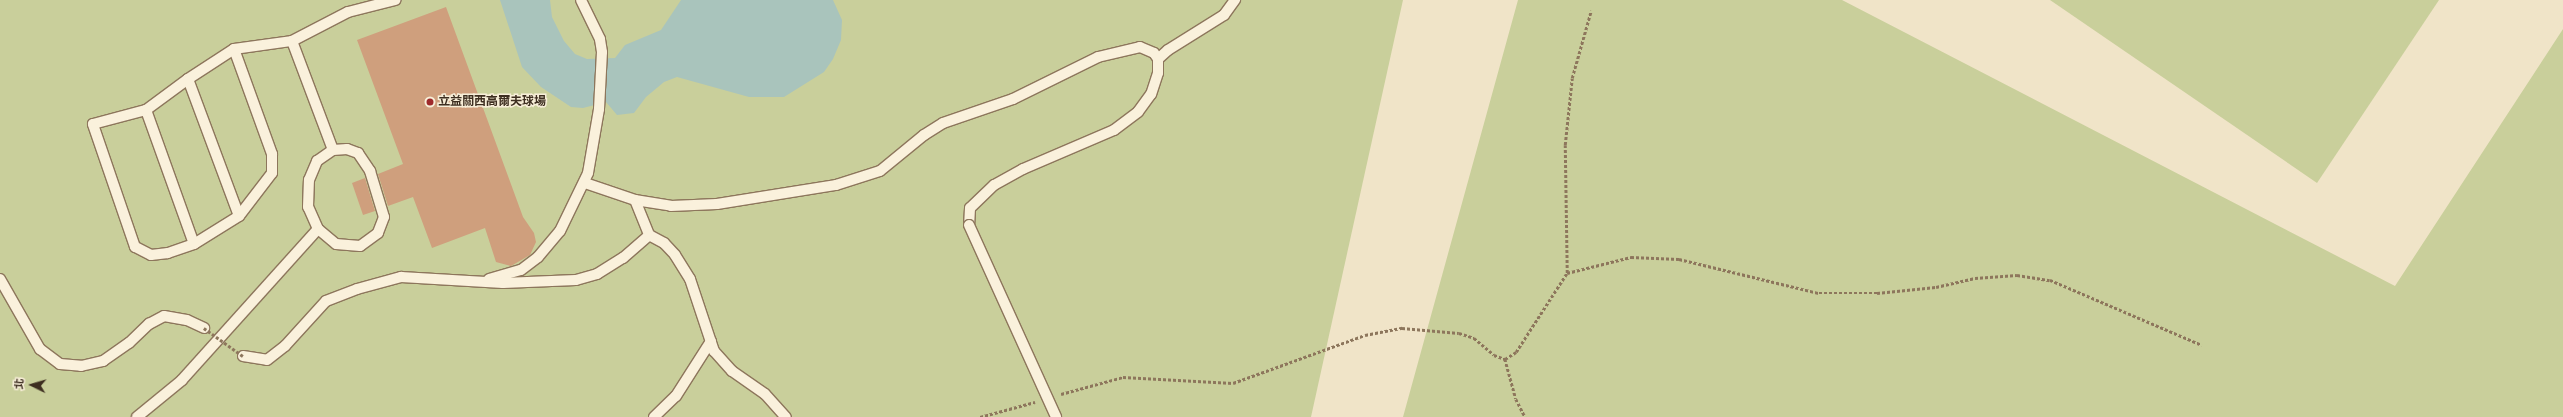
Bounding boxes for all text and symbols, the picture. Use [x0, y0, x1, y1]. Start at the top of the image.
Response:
place label: 立益關西高爾夫球場 [438, 95, 546, 109]
marker: 立益關西高爾夫球場 [425, 97, 435, 107]
north arrow [12, 365, 52, 405]
text: 北 [13, 378, 27, 390]

